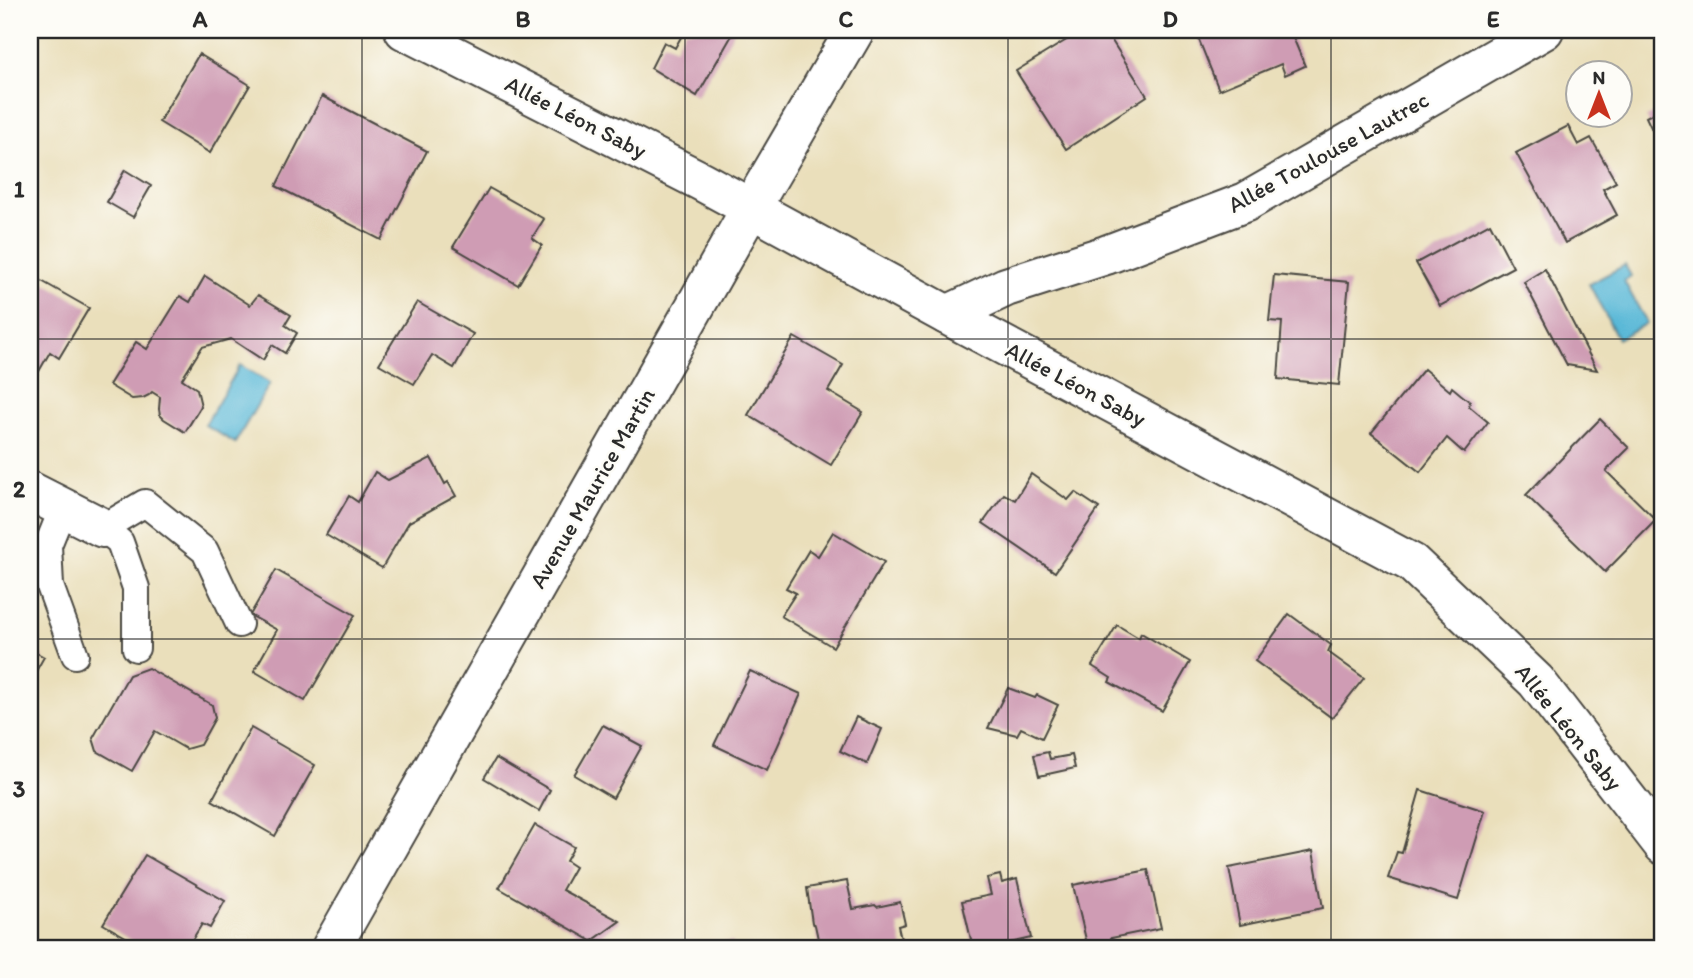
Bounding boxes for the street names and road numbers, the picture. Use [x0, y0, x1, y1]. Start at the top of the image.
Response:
street label: Allée Léon Saby [501, 69, 652, 165]
street label: Allée Toulouse Lautrec [1223, 85, 1433, 219]
street label: Allée Léon Saby [1001, 335, 1151, 433]
street label: Avenue Maurice Martin [523, 383, 661, 593]
street label: Allée Léon Saby [1509, 658, 1629, 796]

